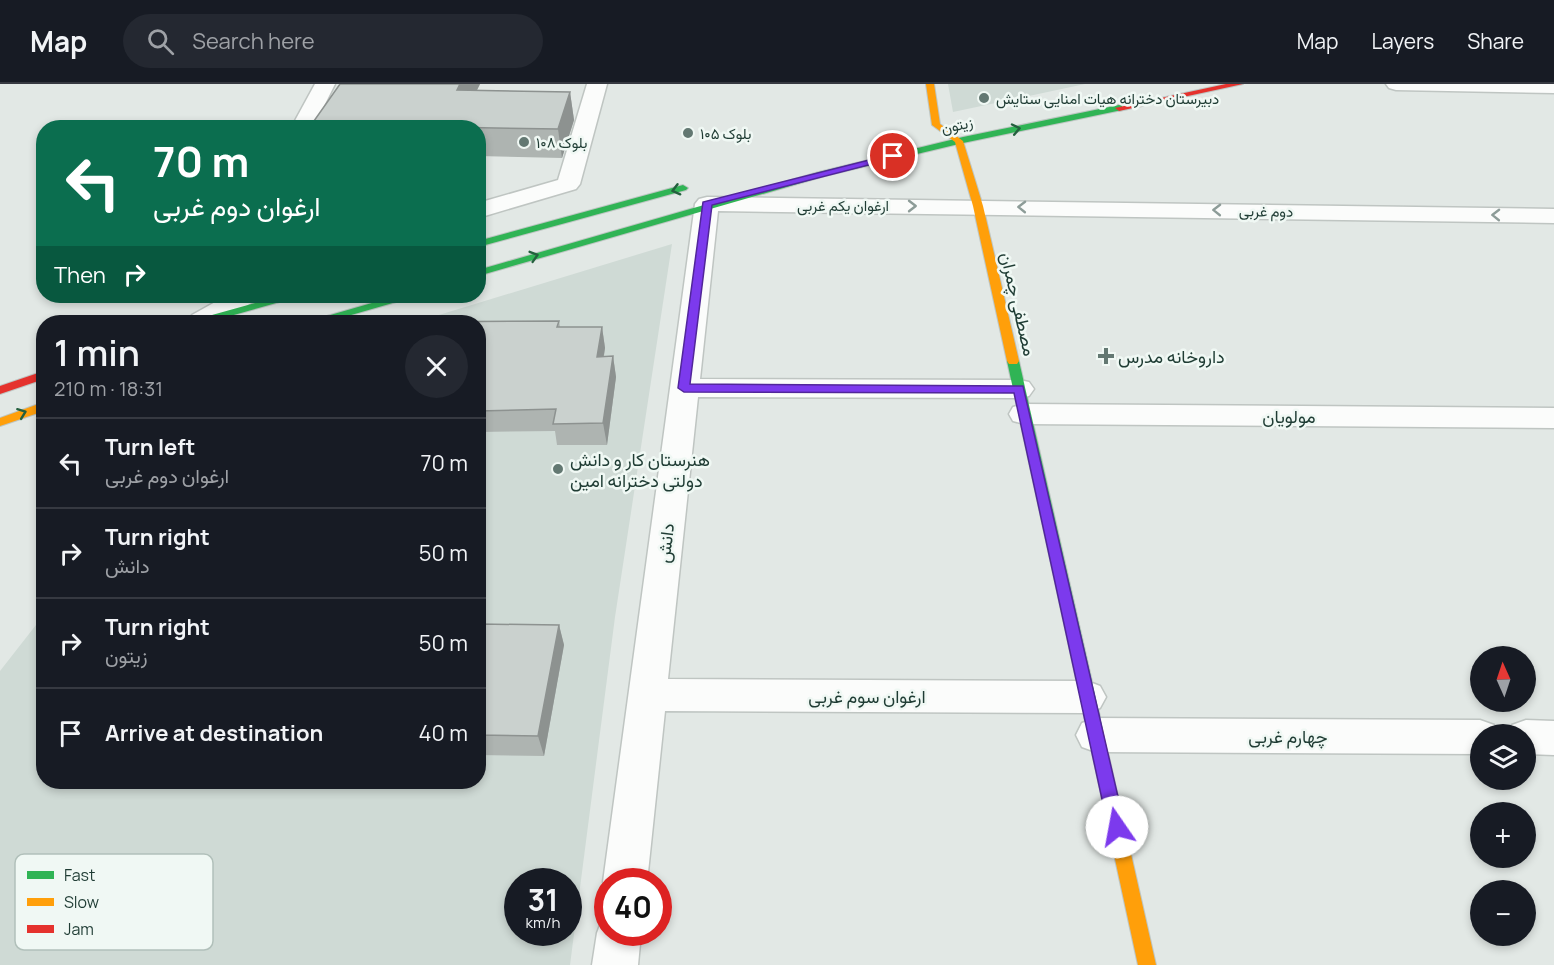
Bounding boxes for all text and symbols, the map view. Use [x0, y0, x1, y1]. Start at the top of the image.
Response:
search box [123, 14, 543, 68]
text: Map [30, 22, 87, 60]
icon: search [144, 25, 177, 58]
text: Search here [192, 26, 315, 56]
text: Map [1297, 27, 1338, 55]
text: Layers [1371, 27, 1434, 55]
text: Share [1467, 27, 1524, 55]
place label: دبیرستان دخترانه هیات امنایی ستایش [996, 88, 1219, 109]
marker: دبیرستان دخترانه هیات امنایی ستایش [977, 91, 991, 105]
street label: زیتون [939, 111, 975, 139]
place label: بلوک ۱۰۵ [700, 123, 752, 144]
one-way arrow [1011, 123, 1021, 136]
marker: بلوک ۱۰۵ [681, 126, 695, 140]
pin [867, 130, 918, 181]
text: 70 m [153, 132, 249, 190]
place label: بلوک ۱۰۸ [536, 132, 588, 153]
marker: بلوک ۱۰۸ [517, 135, 531, 149]
icon: arrive [876, 139, 909, 172]
icon: left [54, 144, 132, 222]
one-way arrow [671, 183, 681, 196]
text: ارغوان دوم غربی [153, 187, 321, 224]
street label: ارغوان یکم غربی [797, 195, 889, 216]
one-way arrow [908, 199, 917, 212]
street label: دوم غربی [1239, 200, 1293, 222]
one-way arrow [1017, 201, 1026, 213]
one-way arrow [1212, 204, 1221, 217]
one-way arrow [1491, 209, 1500, 222]
street label: مصطفی چمران [994, 250, 1043, 359]
one-way arrow [529, 251, 539, 263]
icon: right [118, 258, 151, 291]
text: Then [54, 260, 106, 290]
text: 1 min [54, 328, 140, 377]
button: close [405, 335, 468, 398]
place label: داروخانه مدرس [1118, 344, 1225, 368]
marker: داروخانه مدرس [1099, 349, 1113, 363]
text: 210 m · 18:31 [54, 375, 163, 402]
street label: مولویان [1262, 404, 1316, 428]
one-way arrow [15, 408, 26, 420]
text: Turn left [105, 432, 195, 462]
icon: left [54, 447, 87, 480]
place label: هنرستان کار و دانش دولتی دخترانه امین [570, 447, 710, 492]
text: 70 m [420, 448, 468, 478]
text: ارغوان دوم غربی [105, 462, 229, 489]
marker: هنرستان کار و دانش دولتی دخترانه امین [551, 462, 565, 476]
text: Turn right [105, 522, 210, 552]
street label: دانش [651, 522, 679, 564]
icon: right [54, 537, 87, 570]
text: 50 m [419, 538, 468, 568]
text: دانش [105, 552, 150, 579]
text: Turn right [105, 612, 210, 642]
icon: right [54, 627, 87, 660]
text: 50 m [419, 628, 468, 658]
text: زیتون [105, 642, 148, 669]
north arrow [1470, 646, 1536, 712]
map controls [1470, 646, 1536, 946]
street label: ارغوان سوم غربی [808, 684, 926, 709]
icon: arrive [54, 717, 87, 750]
text: Arrive at destination [105, 718, 323, 748]
text: 40 m [419, 718, 468, 748]
street label: چهارم غربی [1248, 724, 1328, 749]
button: layers [1470, 724, 1536, 790]
position arrow [1085, 795, 1149, 859]
button: + [1470, 802, 1536, 868]
legend [15, 854, 213, 950]
text: Fast [64, 864, 95, 886]
speed limit sign: 40 [594, 868, 672, 946]
text: 31 [528, 879, 558, 920]
button: − [1470, 880, 1536, 946]
text: Slow [64, 891, 99, 913]
text: km/h [526, 912, 560, 933]
text: Jam [64, 918, 94, 940]

